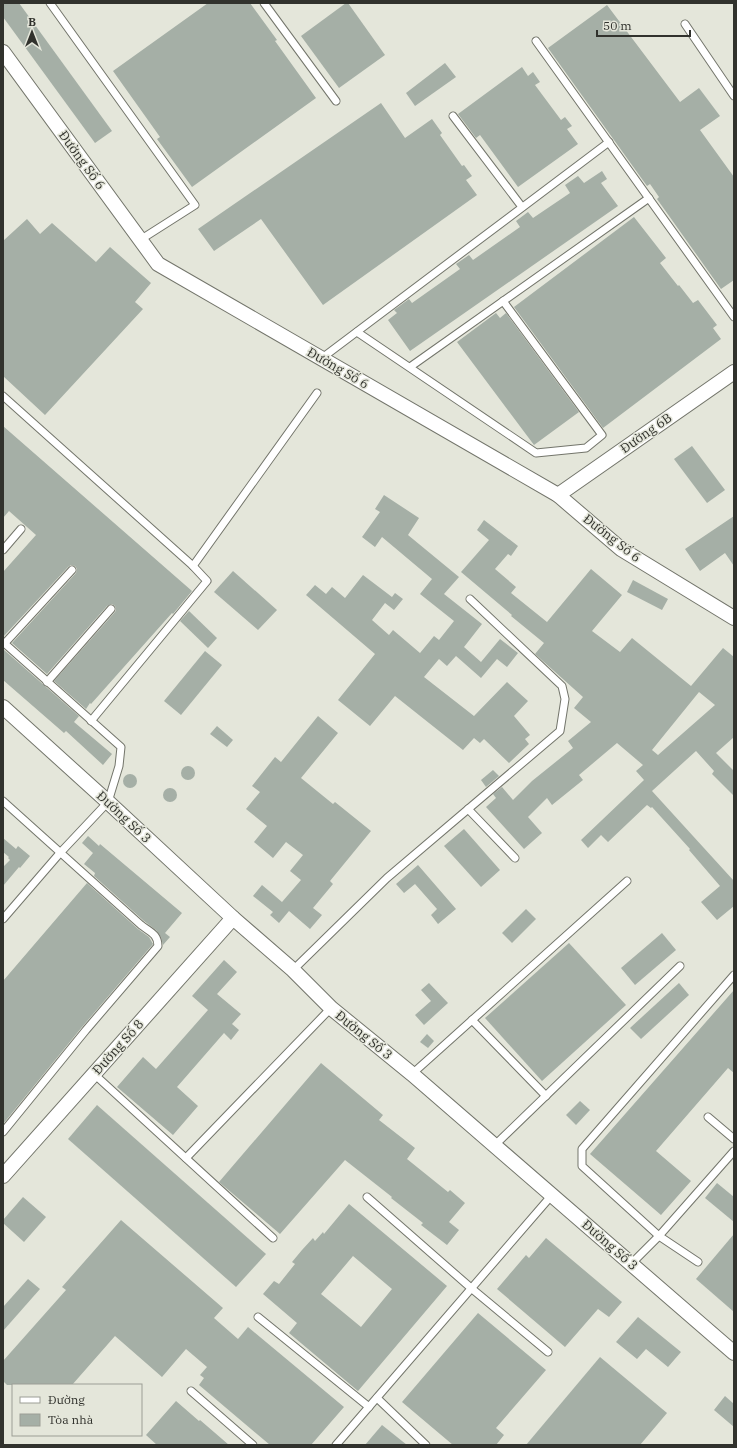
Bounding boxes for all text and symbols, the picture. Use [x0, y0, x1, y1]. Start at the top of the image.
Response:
north arrow [12, 12, 52, 52]
scale bar [597, 12, 690, 38]
text: B [28, 15, 36, 29]
text: 50 m [603, 18, 632, 33]
street label: Đường Số 6 [55, 127, 109, 193]
street label: Đường Số 6 [304, 343, 372, 393]
street label: Đường 6B [617, 409, 675, 457]
street label: Đường Số 6 [580, 510, 644, 566]
street label: Đường Số 3 [93, 787, 155, 847]
street label: Đường Số 3 [332, 1007, 396, 1063]
street label: Đường Số 8 [89, 1016, 147, 1078]
street label: Đường Số 3 [578, 1216, 642, 1274]
legend [12, 1384, 142, 1436]
text: Đường [48, 1392, 85, 1407]
text: Tòa nhà [48, 1412, 94, 1427]

